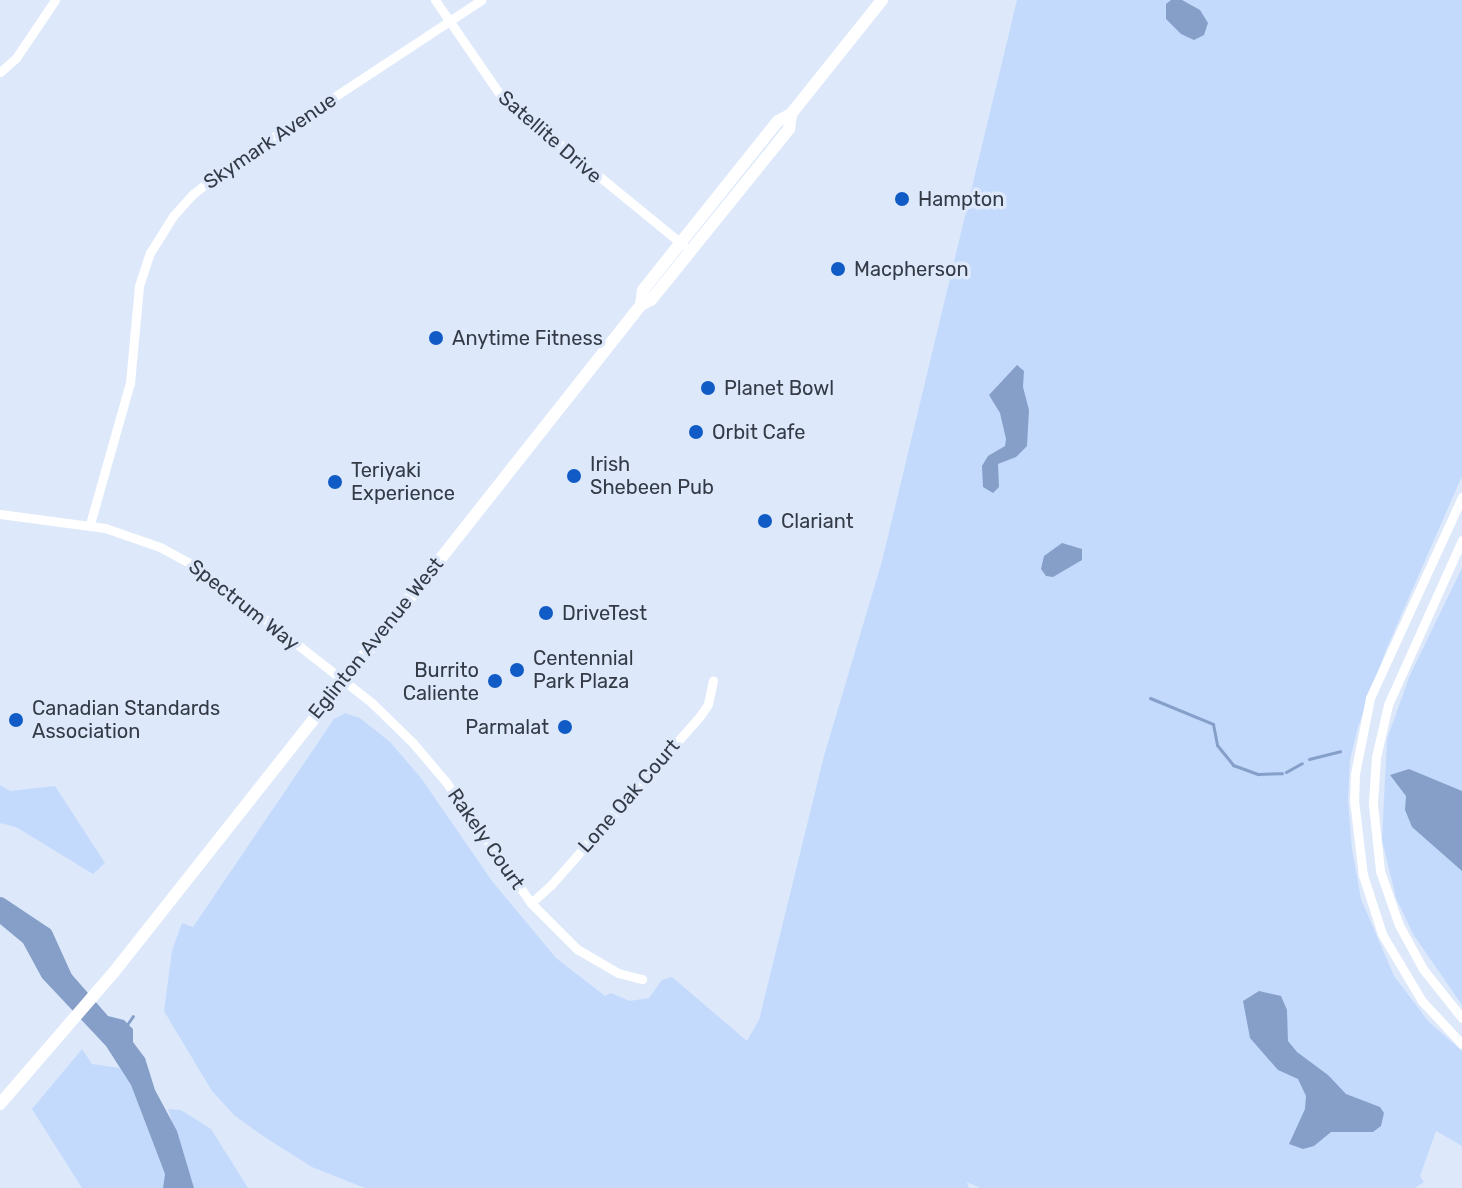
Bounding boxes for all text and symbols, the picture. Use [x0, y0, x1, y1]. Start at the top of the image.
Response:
street label: Satellite Drive [493, 86, 607, 188]
street label: Skymark Avenue [199, 88, 341, 194]
place label: Hampton [918, 187, 1004, 211]
marker: Hampton [893, 190, 911, 208]
place label: Macpherson [854, 257, 969, 281]
marker: Macpherson [829, 260, 847, 278]
place label: Anytime Fitness [452, 326, 603, 350]
marker: Anytime Fitness [427, 329, 445, 347]
place label: Planet Bowl [724, 376, 834, 400]
marker: Planet Bowl [699, 379, 717, 397]
place label: Orbit Cafe [712, 420, 806, 444]
marker: Orbit Cafe [687, 423, 705, 441]
place label: Irish Shebeen Pub [590, 452, 714, 499]
place label: Teriyaki Experience [351, 458, 455, 505]
marker: Irish Shebeen Pub [565, 467, 583, 485]
marker: Teriyaki Experience [326, 473, 344, 491]
place label: Clariant [781, 509, 853, 533]
marker: Clariant [756, 512, 774, 530]
street label: Eglinton Avenue West [303, 552, 449, 724]
street label: Spectrum Way [184, 554, 304, 656]
place label: DriveTest [562, 601, 647, 625]
marker: DriveTest [537, 604, 555, 622]
place label: Centennial Park Plaza [533, 646, 633, 693]
place label: Burrito Caliente [403, 658, 479, 705]
marker: Centennial Park Plaza [508, 661, 526, 679]
marker: Burrito Caliente [486, 672, 504, 690]
place label: Canadian Standards Association [32, 696, 220, 743]
marker: Canadian Standards Association [7, 711, 25, 729]
place label: Parmalat [465, 715, 549, 739]
marker: Parmalat [556, 718, 574, 736]
street label: Lone Oak Court [573, 734, 685, 858]
street label: Rakely Court [442, 784, 530, 894]

